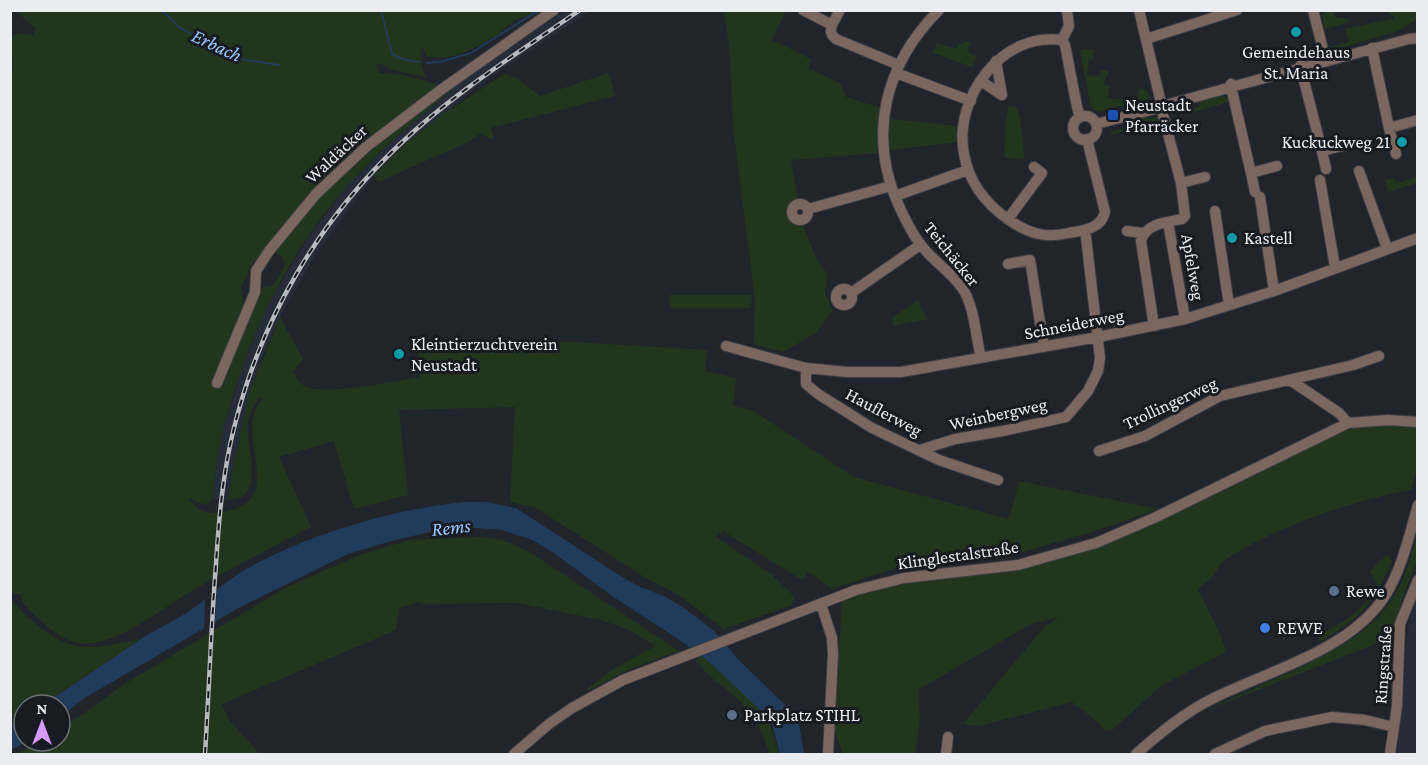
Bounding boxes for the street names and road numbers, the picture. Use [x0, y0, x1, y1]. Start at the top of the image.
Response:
street label: Waldäcker [301, 120, 371, 187]
street label: Teichäcker [920, 218, 984, 291]
street label: Apfelweg [1177, 232, 1209, 302]
street label: Schneiderweg [1022, 304, 1126, 343]
street label: Trollingerweg [1120, 372, 1220, 433]
street label: Hauflerweg [842, 384, 926, 441]
street label: Weinbergweg [947, 394, 1049, 434]
street label: Klinglestalstraße [896, 537, 1020, 573]
street label: Ringstraße [1370, 625, 1396, 705]

